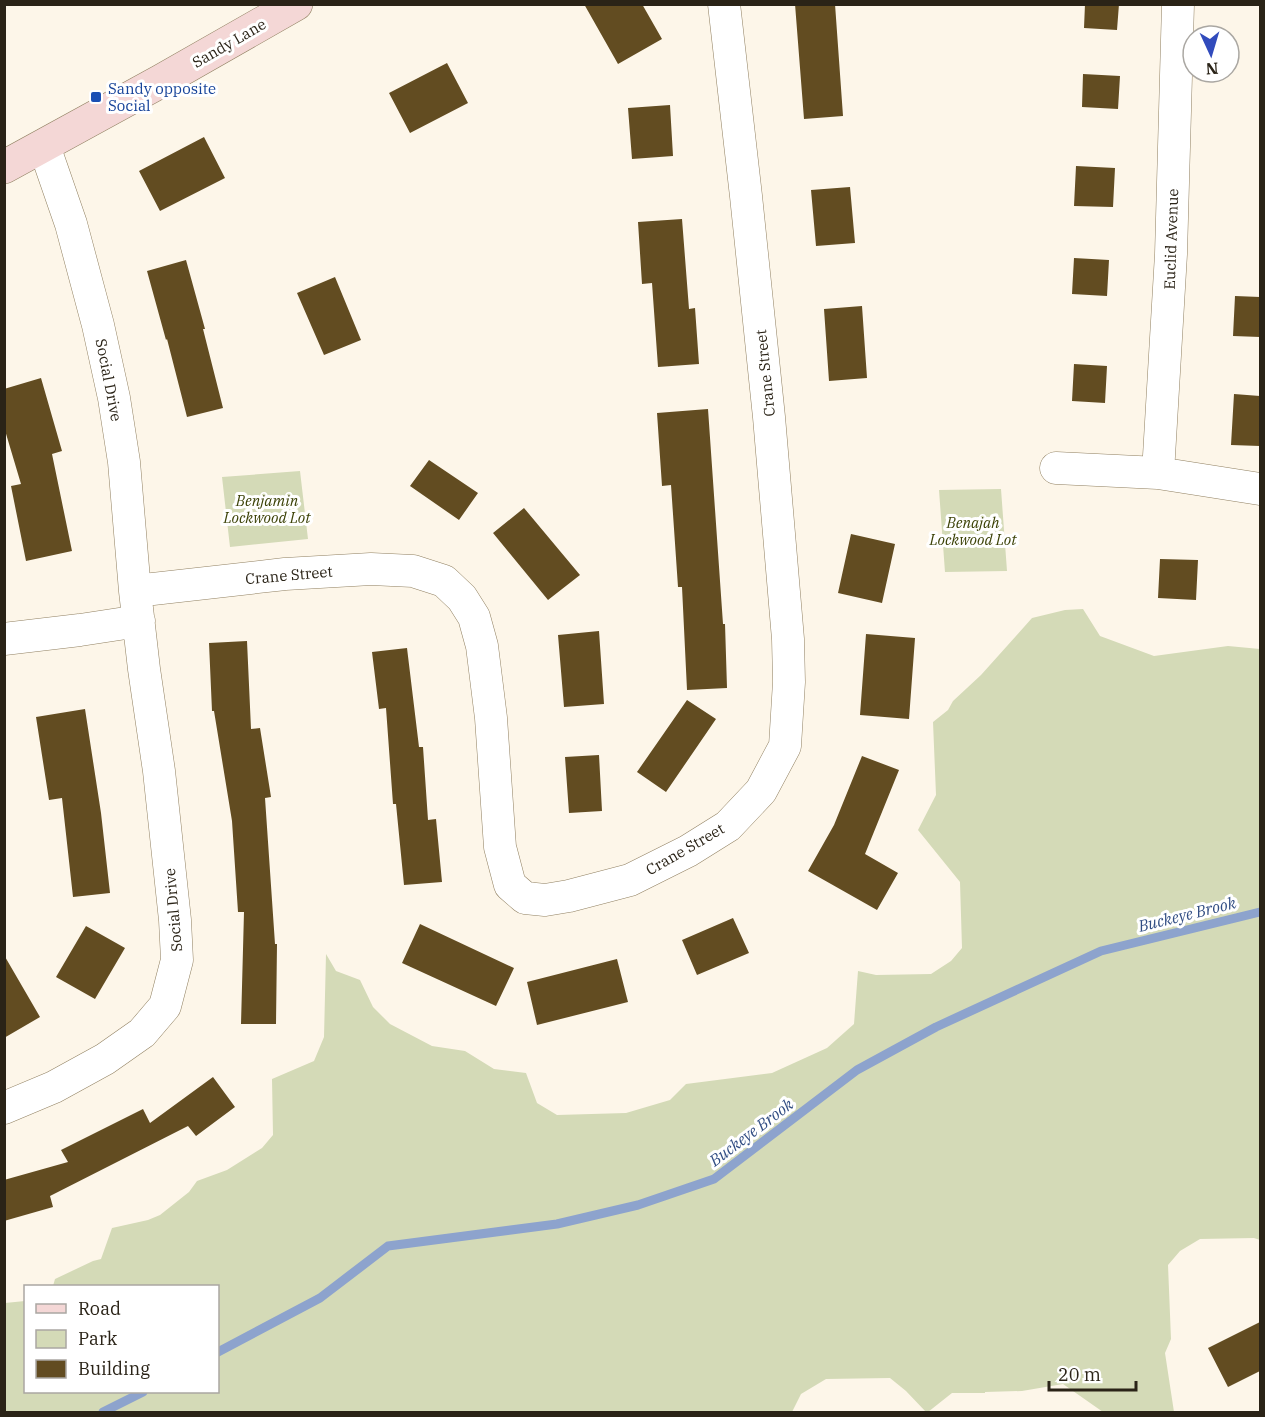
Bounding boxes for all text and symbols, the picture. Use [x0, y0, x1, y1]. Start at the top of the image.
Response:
street label: Sandy Lane [189, 14, 269, 72]
north arrow [1181, 24, 1241, 84]
text: N [1205, 59, 1219, 79]
place label: Sandy opposite Social [108, 79, 216, 115]
marker: Sandy opposite Social [89, 90, 103, 104]
street label: Euclid Avenue [1160, 188, 1182, 290]
street label: Crane Street [751, 328, 779, 418]
street label: Social Drive [92, 337, 126, 423]
park label: Benjamin Lockwood Lot [222, 491, 311, 527]
park label: Benajah Lockwood Lot [928, 513, 1017, 549]
street label: Crane Street [245, 562, 333, 588]
street label: Crane Street [642, 819, 728, 879]
street label: Social Drive [160, 867, 186, 953]
water label: Buckeye Brook [1135, 892, 1238, 936]
water label: Buckeye Brook [704, 1094, 797, 1171]
legend [24, 1285, 219, 1393]
text: Road [78, 1297, 121, 1320]
text: Park [78, 1327, 118, 1350]
scale bar [1049, 1354, 1136, 1392]
text: Building [78, 1357, 150, 1380]
text: 20 m [1058, 1363, 1101, 1386]

